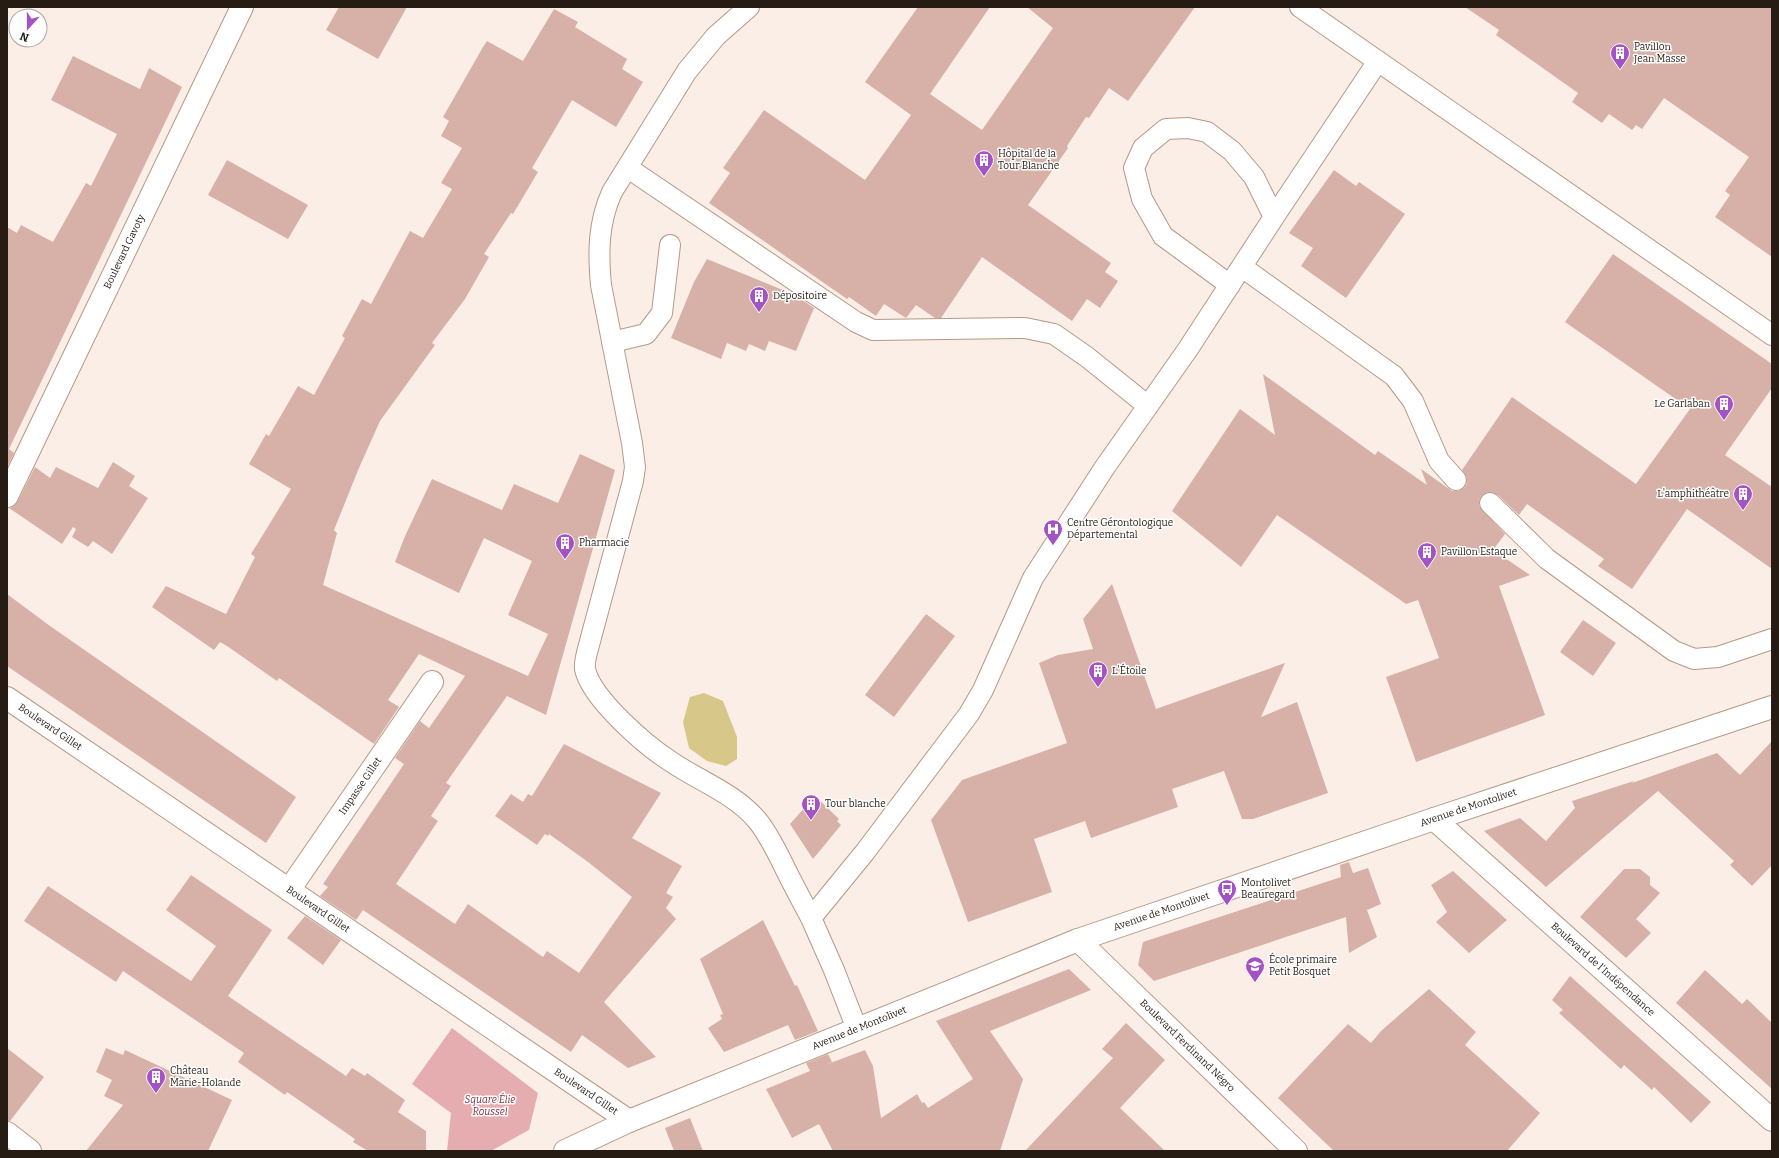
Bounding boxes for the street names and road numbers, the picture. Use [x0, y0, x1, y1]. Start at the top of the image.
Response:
street label: Boulevard Gavoty [101, 212, 148, 291]
street label: Boulevard Gillet [16, 701, 84, 753]
street label: Impasse Gillet [337, 755, 384, 817]
street label: Avenue de Montolivet [1419, 786, 1518, 829]
street label: Boulevard Gillet [284, 884, 352, 936]
street label: Avenue de Montolivet [1112, 890, 1211, 933]
street label: Boulevard de l'Indépendance [1548, 920, 1657, 1019]
street label: Boulevard Ferdinand Négro [1137, 997, 1237, 1095]
street label: Avenue de Montolivet [810, 1004, 909, 1053]
street label: Boulevard Gillet [552, 1066, 620, 1118]

